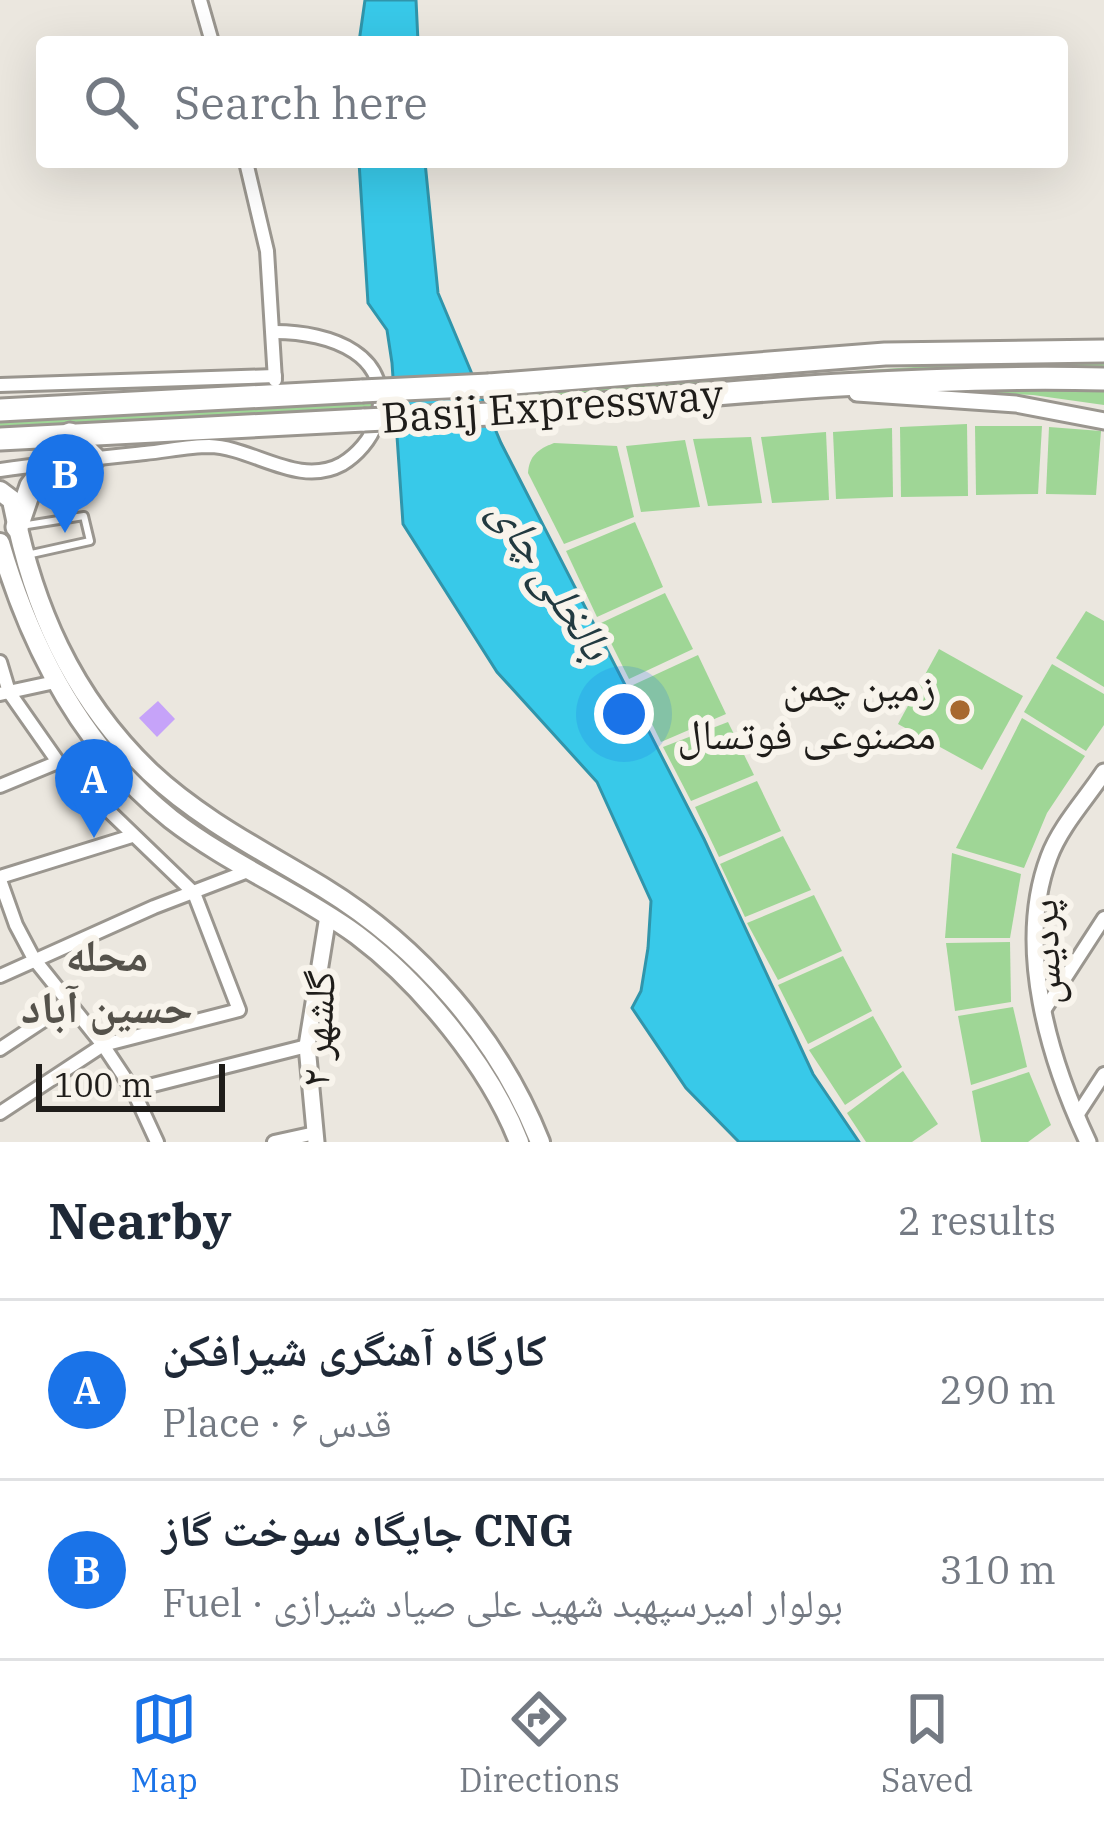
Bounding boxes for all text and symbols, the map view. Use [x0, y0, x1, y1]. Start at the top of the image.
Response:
search box [36, 36, 1068, 168]
icon: search [78, 69, 144, 135]
text: Search here [174, 73, 428, 131]
street label: Basij Expressway [379, 366, 725, 445]
pin: B [26, 434, 104, 533]
water label: بالخلی چای [479, 485, 627, 670]
place label: زمین چمن مصنوعی فوتسال [677, 658, 936, 761]
your location [594, 684, 654, 744]
marker: زمین چمن مصنوعی فوتسال [947, 697, 973, 723]
pin: A [55, 739, 133, 838]
street label: پردیس [1014, 898, 1073, 1006]
district label: محله حسین آباد [21, 925, 193, 1035]
street label: گلشهر ۲ [286, 969, 347, 1089]
scale bar [36, 1058, 225, 1111]
text: 100 m [54, 1063, 153, 1106]
text: Nearby [48, 1187, 232, 1253]
text: 2 results [898, 1195, 1056, 1246]
text: کارگاه آهنگری شیرافکن [162, 1320, 547, 1378]
text: A [73, 1364, 101, 1415]
text: 290 m [940, 1364, 1056, 1415]
text: Place · قدس ۶ [162, 1397, 392, 1448]
text: جایگاه سوخت گاز CNG [162, 1500, 574, 1558]
text: B [73, 1544, 101, 1595]
text: 310 m [940, 1544, 1056, 1595]
text: Fuel · بولوار امیرسپهبد شهید علی صیاد شیرازی [162, 1577, 843, 1628]
tab: Map [131, 1686, 198, 1801]
tab: Directions [459, 1686, 620, 1801]
tab: Saved [881, 1686, 973, 1801]

